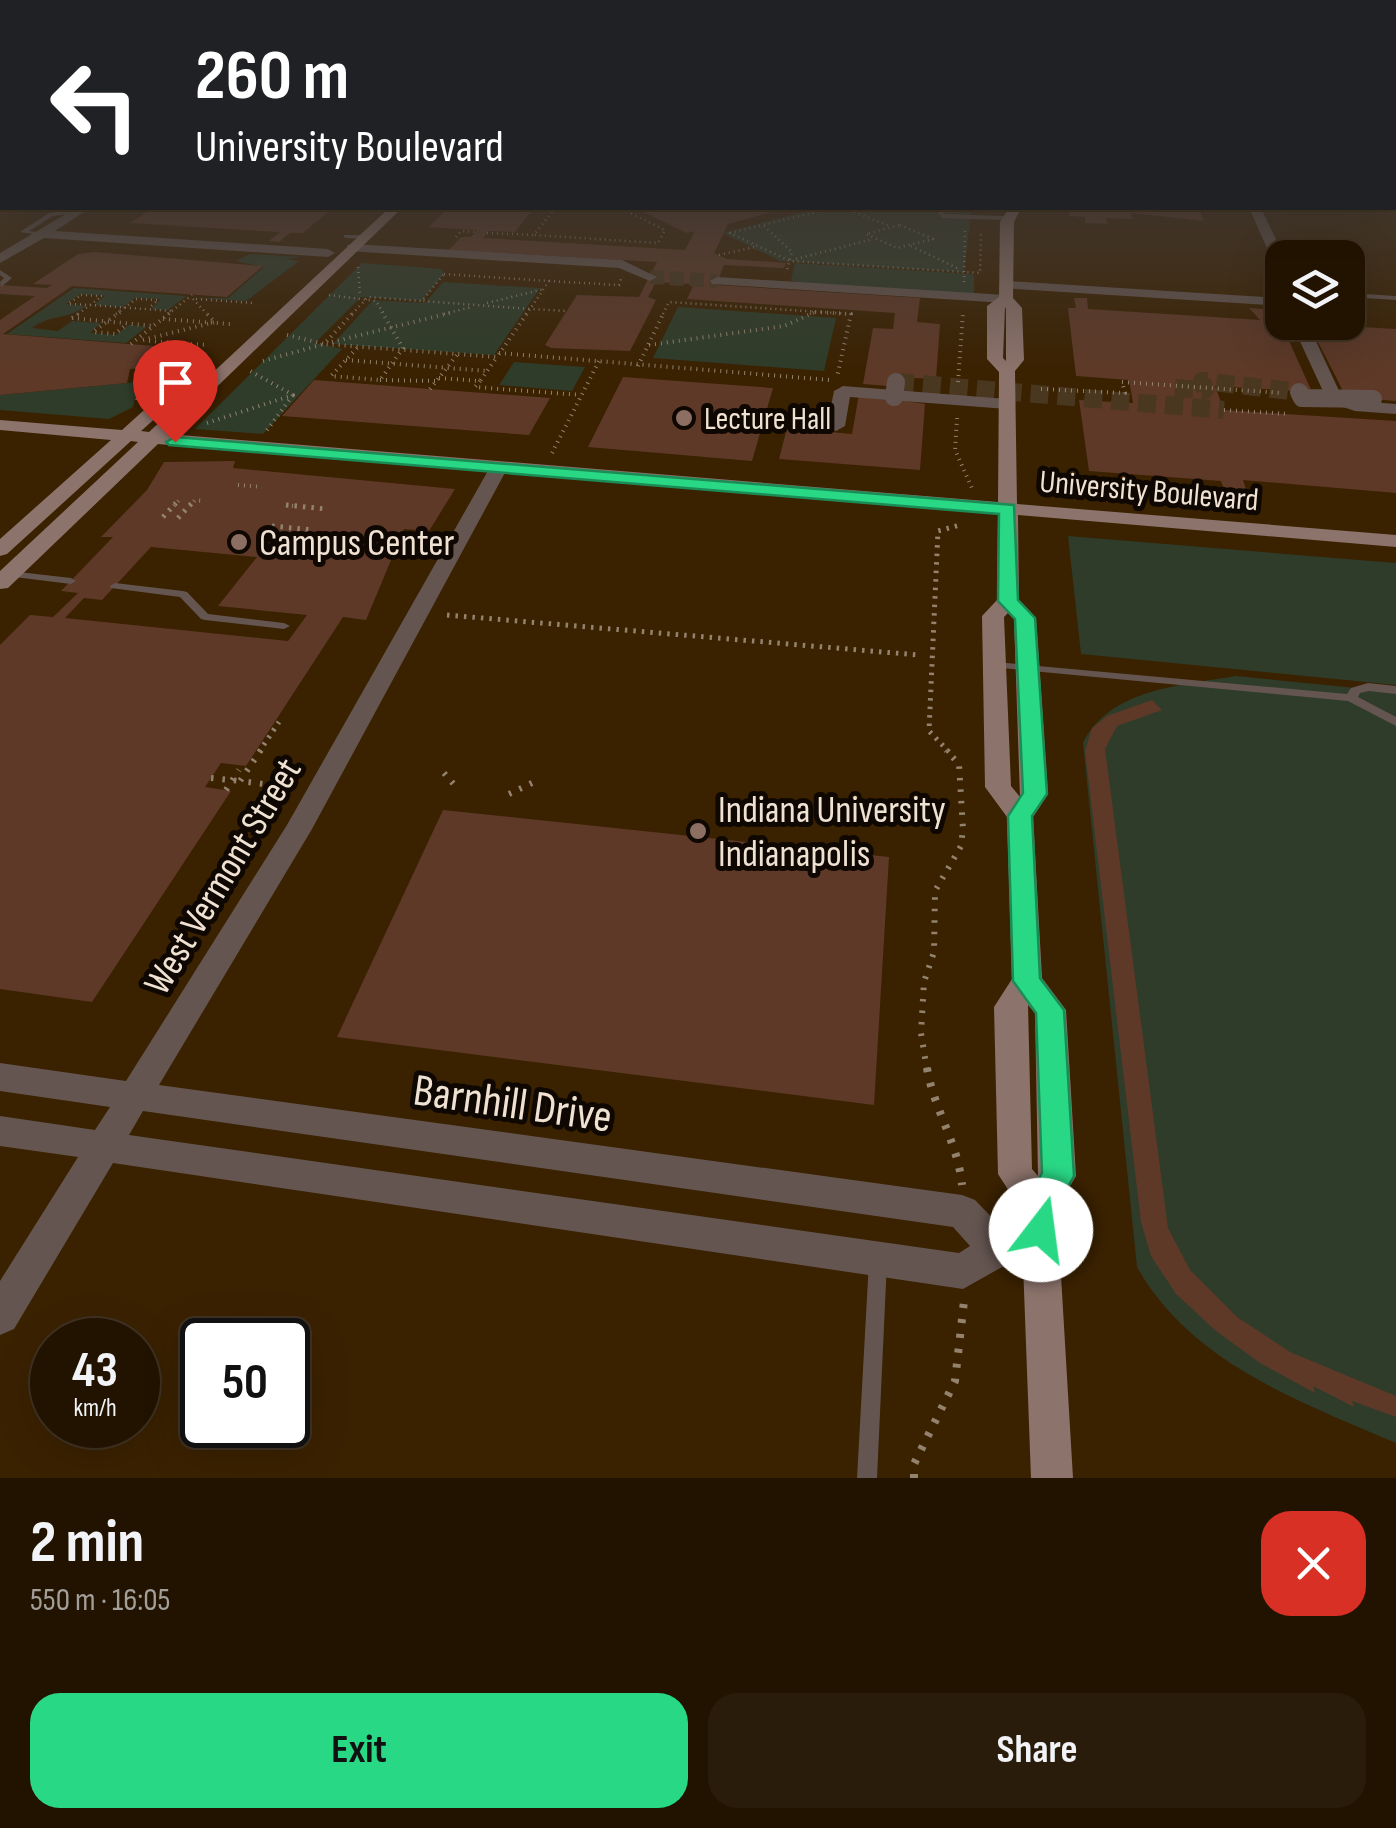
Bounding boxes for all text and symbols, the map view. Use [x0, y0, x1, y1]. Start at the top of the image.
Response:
text: 260 m [195, 35, 349, 119]
icon: left [30, 40, 160, 170]
text: University Boulevard [195, 120, 504, 175]
map controls [1265, 240, 1365, 340]
button: layers [1265, 240, 1365, 340]
pin [133, 340, 218, 443]
icon: arrive [148, 355, 203, 410]
place label: Lecture Hall [704, 400, 831, 439]
marker: Lecture Hall [673, 407, 695, 429]
street label: University Boulevard [1038, 462, 1260, 520]
place label: Campus Center [259, 521, 455, 566]
marker: Campus Center [228, 531, 250, 553]
street label: West Vermont Street [135, 751, 311, 1003]
place label: Indiana University Indianapolis [718, 788, 946, 877]
marker: Indiana University Indianapolis [687, 820, 709, 842]
street label: Barnhill Drive [410, 1063, 615, 1146]
position arrow [989, 1178, 1093, 1282]
speed limit sign: 50 [180, 1318, 310, 1448]
text: 43 [72, 1341, 118, 1401]
text: km/h [73, 1393, 117, 1424]
text: 2 min [30, 1507, 144, 1579]
button: close [1261, 1511, 1366, 1616]
text: 550 m · 16:05 [30, 1581, 170, 1620]
button: Exit [30, 1693, 688, 1808]
button: Share [708, 1693, 1366, 1808]

